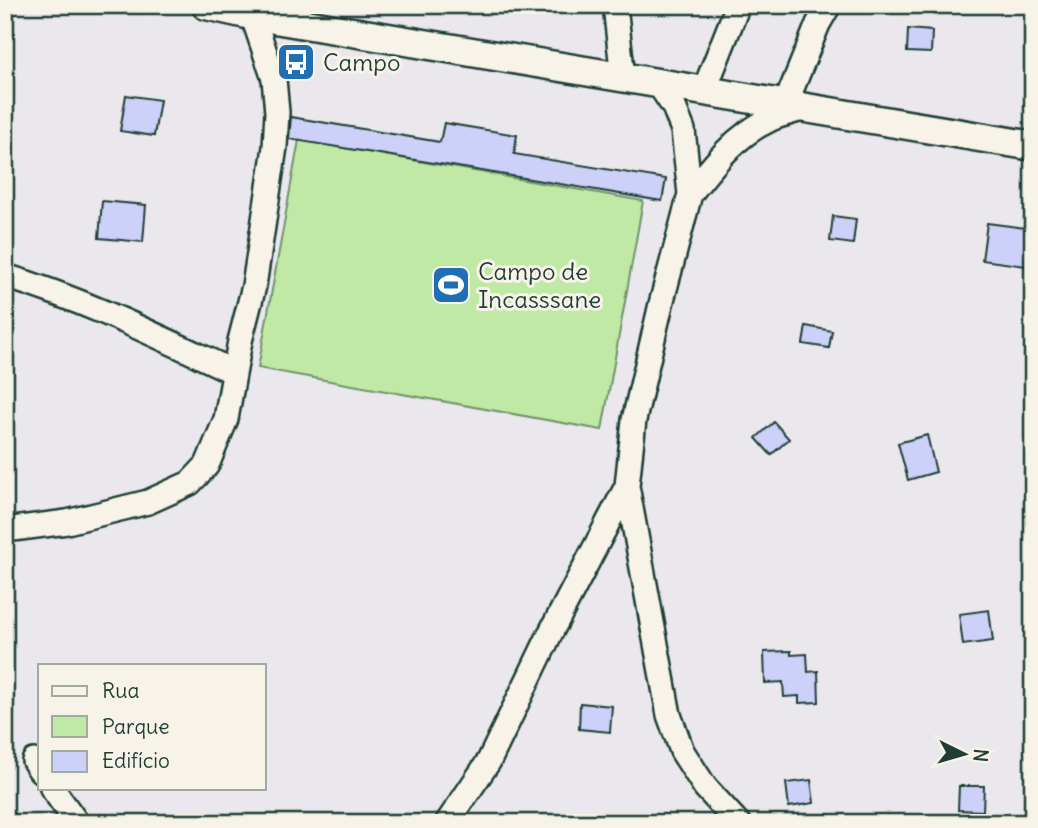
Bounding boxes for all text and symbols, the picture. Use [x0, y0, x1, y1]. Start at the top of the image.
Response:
bus stop icon: Campo [275, 41, 317, 83]
place label: Campo [323, 47, 401, 77]
place label: Campo de Incasssane [478, 256, 601, 314]
sports icon: Campo de Incasssane [430, 264, 472, 306]
legend [38, 664, 266, 790]
text: Rua [102, 677, 139, 704]
text: Parque [102, 713, 170, 740]
north arrow [930, 720, 1000, 790]
text: Edifício [102, 747, 170, 774]
text: N [968, 748, 993, 763]

